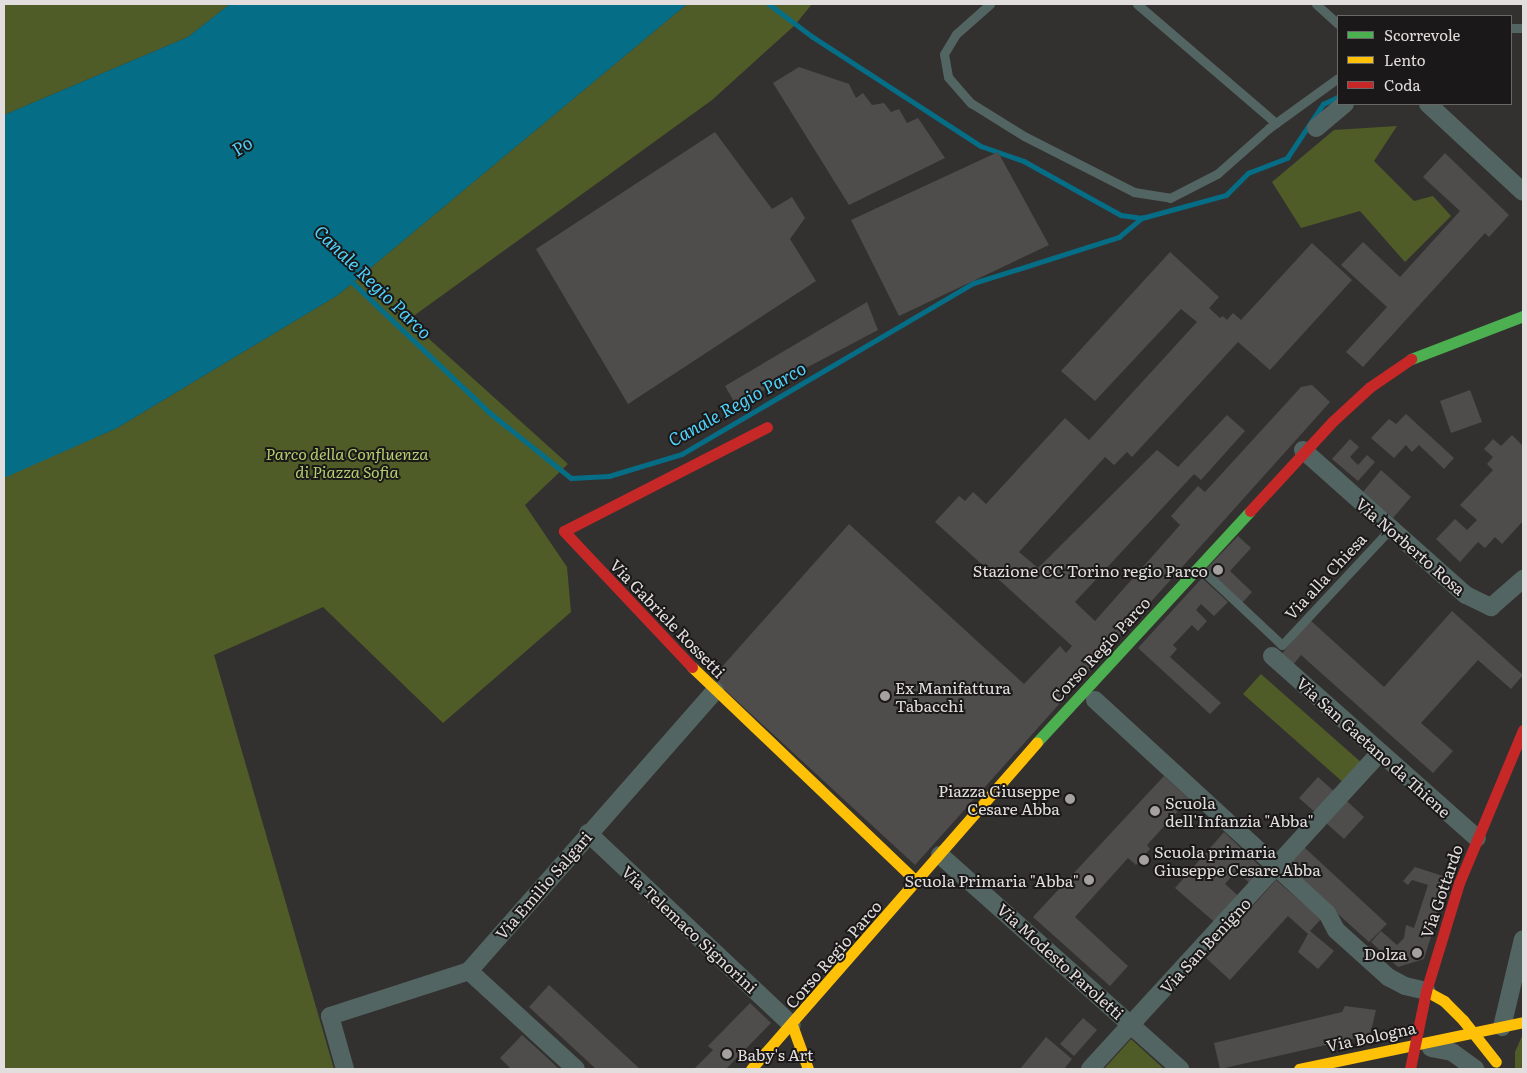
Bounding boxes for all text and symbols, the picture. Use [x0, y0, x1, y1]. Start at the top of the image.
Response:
legend [1337, 15, 1512, 105]
text: Scorrevole [1384, 23, 1460, 46]
text: Lento [1384, 48, 1425, 71]
text: Coda [1384, 73, 1421, 96]
water label: Po [228, 131, 256, 161]
water label: Canale Regio Parco [310, 221, 436, 343]
water label: Canale Regio Parco [664, 357, 810, 451]
park label: Parco della Confluenza di Piazza Sofia [266, 443, 428, 481]
street label: Via Norberto Rosa [1353, 493, 1469, 599]
street label: Via alla Chiesa [1280, 529, 1370, 623]
street label: Via Gabriele Rossetti [607, 555, 729, 681]
place label: Stazione CC Torino regio Parco [973, 560, 1208, 580]
marker: Stazione CC Torino regio Parco [1212, 564, 1224, 576]
street label: Corso Regio Parco [1046, 592, 1154, 706]
street label: Via San Gaetano da Thiene [1293, 673, 1455, 821]
place label: Ex Manifattura Tabacchi [895, 677, 1011, 715]
marker: Ex Manifattura Tabacchi [879, 690, 891, 702]
place label: Piazza Giuseppe Cesare Abba [938, 780, 1060, 818]
place label: Scuola dell'Infanzia "Abba" [1165, 792, 1314, 830]
marker: Piazza Giuseppe Cesare Abba [1064, 793, 1076, 805]
marker: Scuola dell'Infanzia "Abba" [1149, 805, 1161, 817]
street label: Via Emilio Salgari [491, 827, 595, 943]
place label: Scuola primaria Giuseppe Cesare Abba [1154, 841, 1321, 879]
street label: Via Gottardo [1416, 842, 1466, 940]
marker: Scuola primaria Giuseppe Cesare Abba [1138, 854, 1150, 866]
street label: Via Telemaco Signorini [618, 861, 762, 997]
place label: Scuola Primaria "Abba" [904, 870, 1079, 890]
marker: Scuola Primaria "Abba" [1083, 874, 1095, 886]
street label: Via San Benigno [1156, 893, 1254, 997]
street label: Corso Regio Parco [781, 896, 885, 1012]
street label: Via Modesto Paroletti [994, 899, 1128, 1023]
place label: Dolza [1364, 943, 1407, 963]
marker: Dolza [1411, 947, 1423, 959]
street label: Via Bologna [1324, 1017, 1418, 1055]
place label: Baby's Art [737, 1044, 814, 1064]
marker: Baby's Art [721, 1048, 733, 1060]

